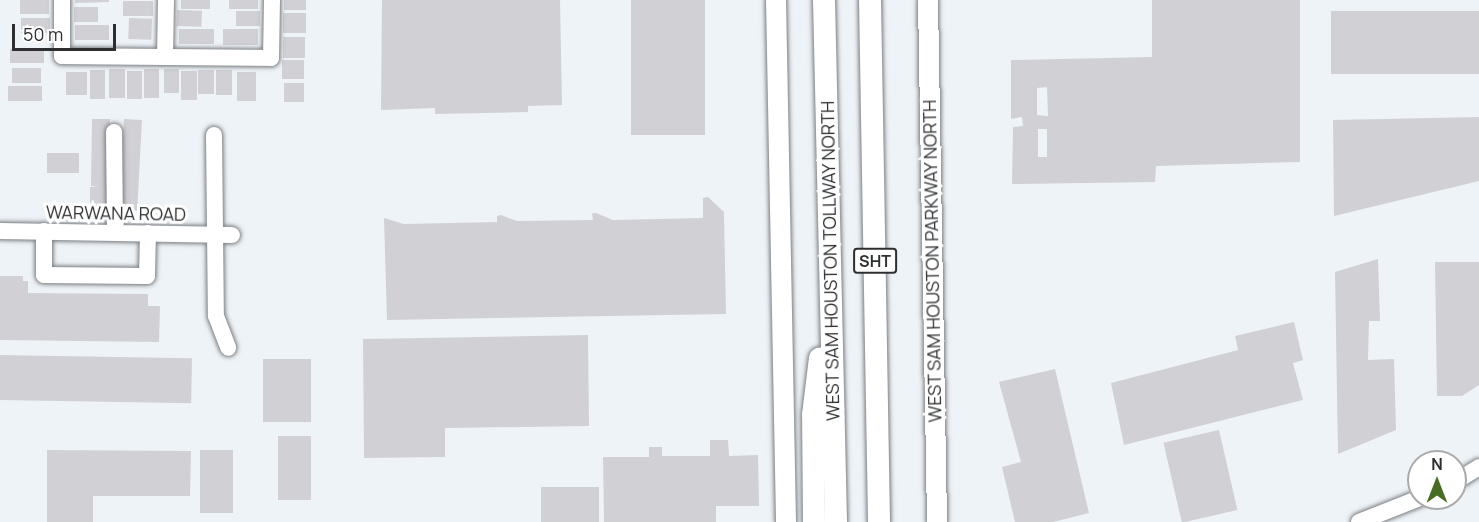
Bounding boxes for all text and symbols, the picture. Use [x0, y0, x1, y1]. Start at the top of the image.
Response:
scale bar [15, 12, 118, 50]
text: 50 m [23, 22, 63, 46]
street label: WEST SAM HOUSTON PARKWAY NORTH [918, 99, 946, 423]
street label: WEST SAM HOUSTON TOLLWAY NORTH [816, 100, 844, 422]
street label: WARWANA ROAD [46, 201, 186, 225]
road number: SHT [852, 248, 898, 274]
north arrow [1407, 450, 1467, 510]
text: N [1431, 453, 1443, 475]

